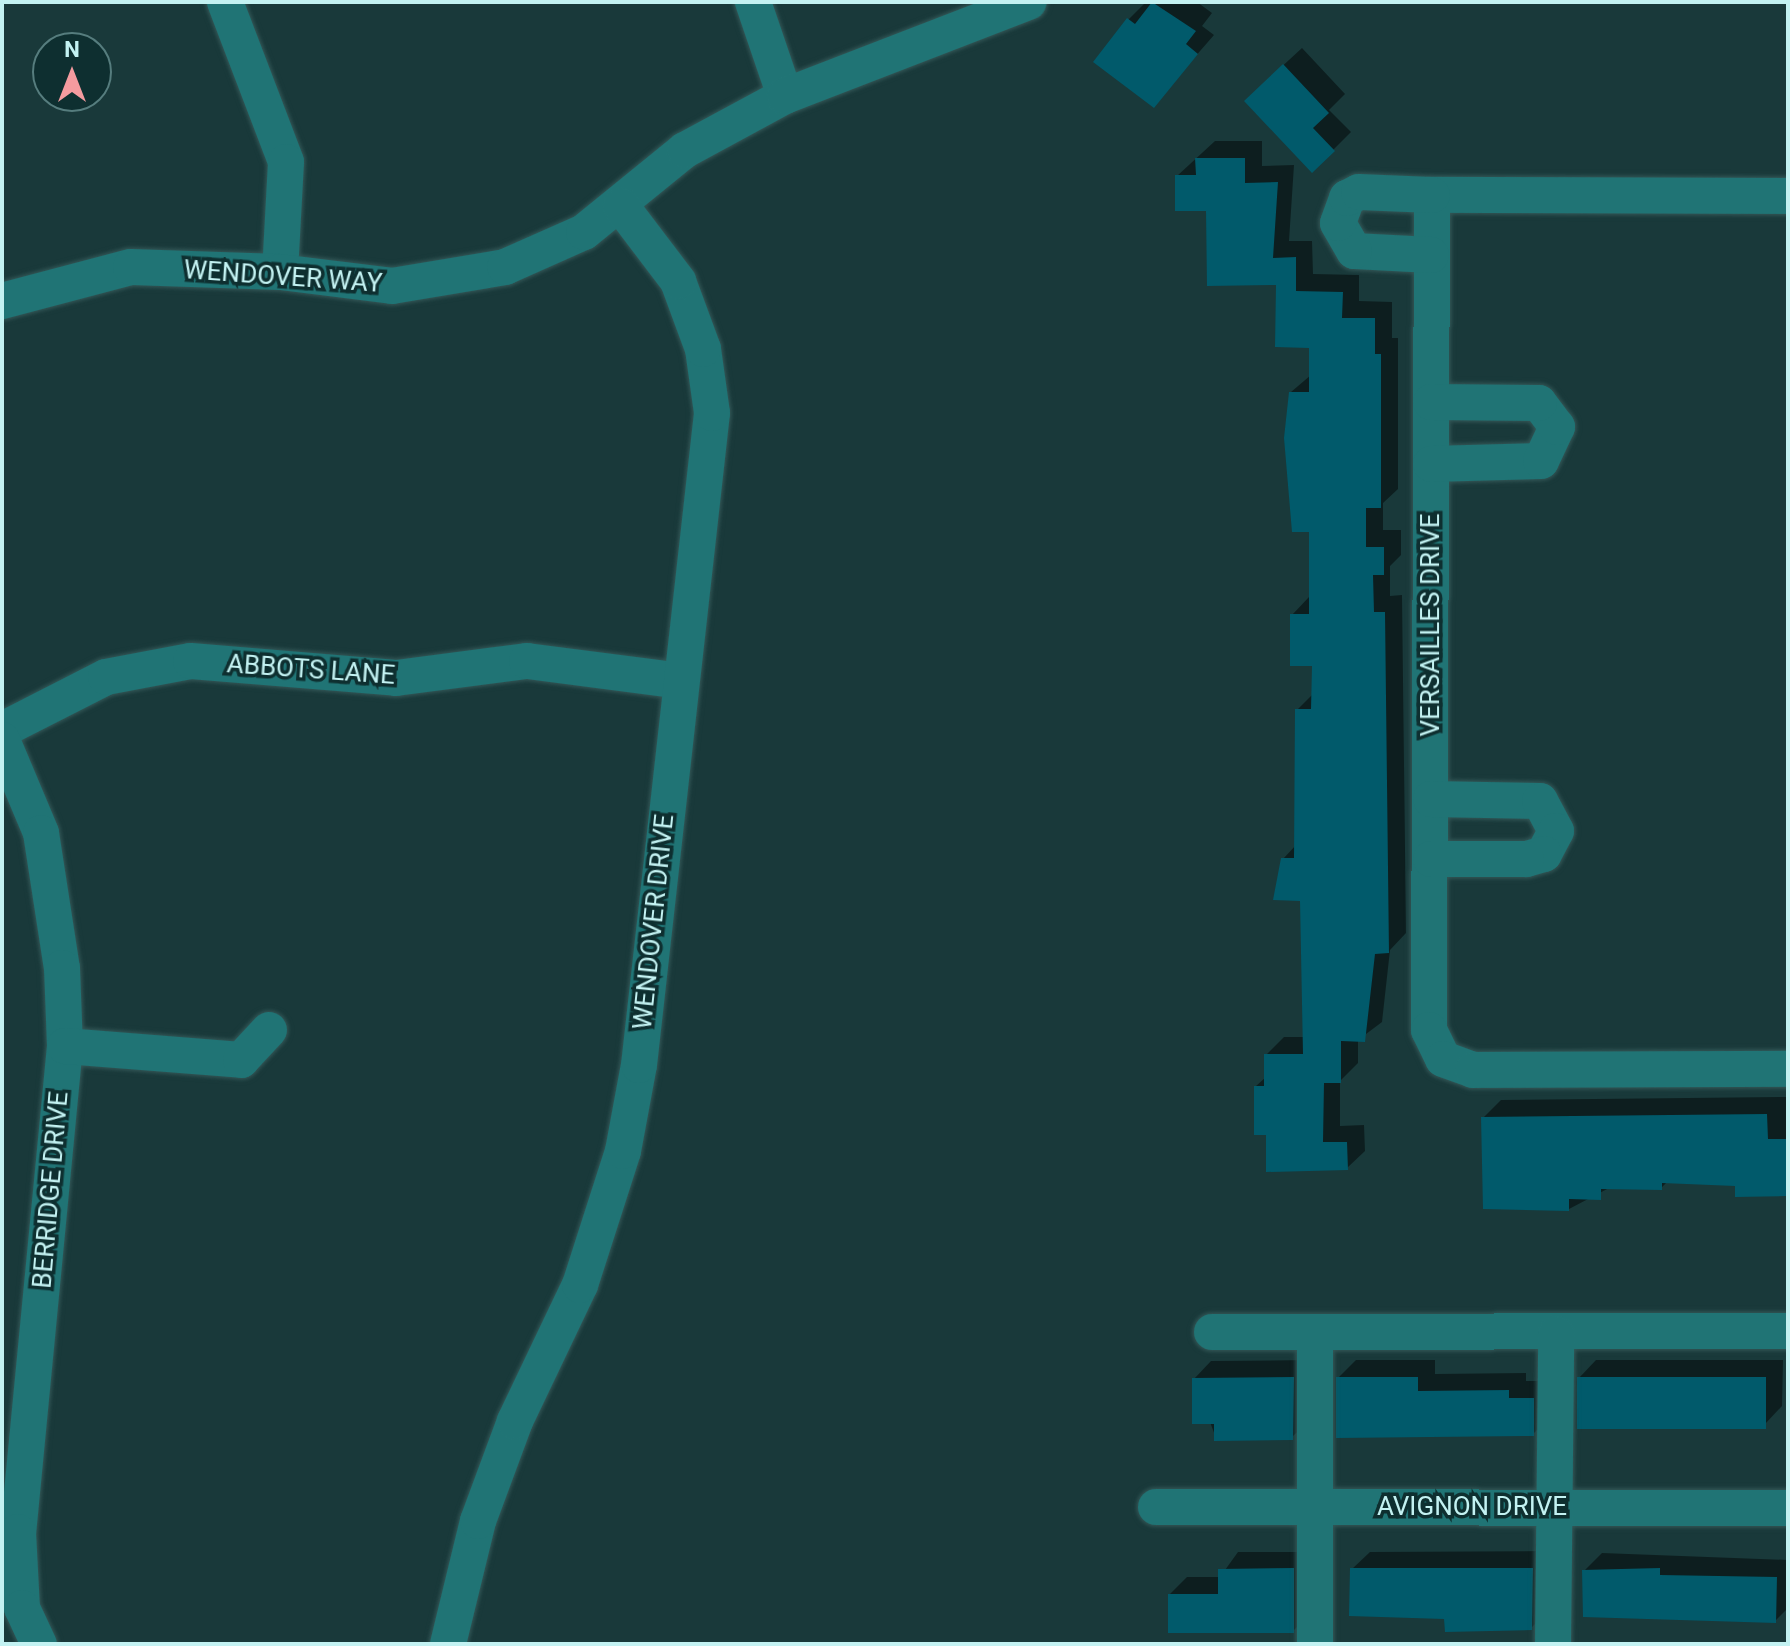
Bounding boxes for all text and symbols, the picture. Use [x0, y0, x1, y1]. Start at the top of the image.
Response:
north arrow [32, 32, 112, 112]
text: N [64, 37, 80, 62]
street label: WENDOVER WAY [183, 255, 383, 299]
street label: VERSAILLES DRIVE [1415, 514, 1447, 736]
street label: ABBOTS LANE [226, 649, 396, 691]
street label: WENDOVER DRIVE [627, 813, 681, 1031]
street label: BERRIDGE DRIVE [27, 1090, 75, 1290]
street label: AVIGNON DRIVE [1377, 1491, 1567, 1523]

